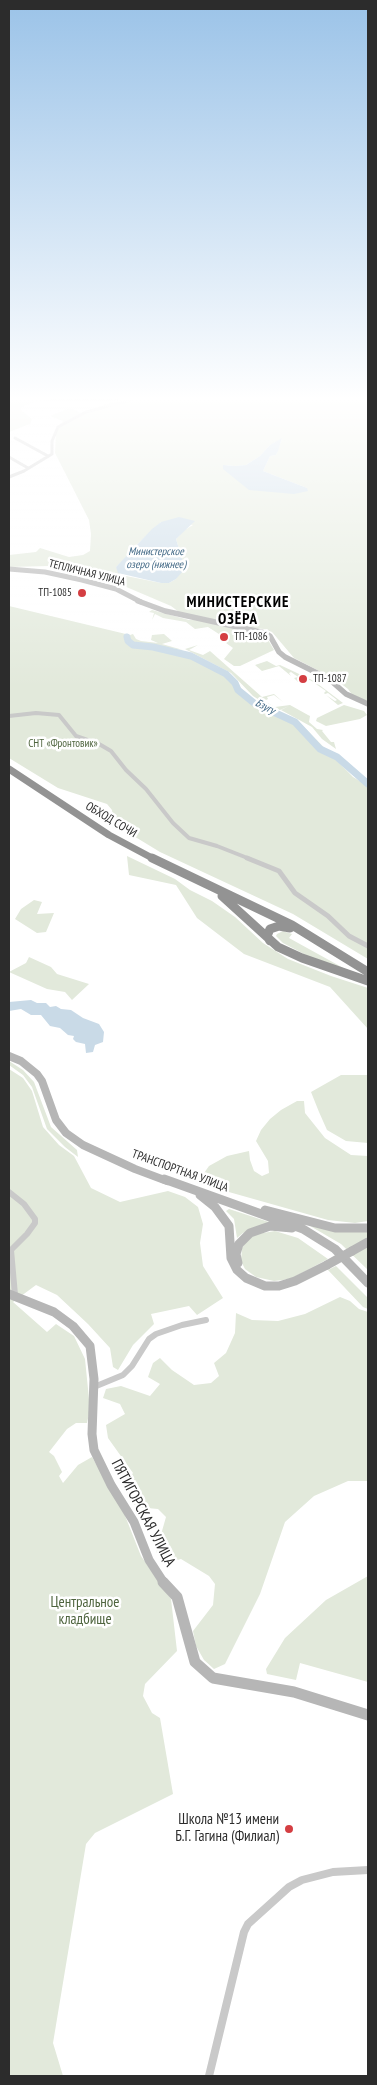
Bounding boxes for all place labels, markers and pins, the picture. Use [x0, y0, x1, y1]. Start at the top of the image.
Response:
place label: ТП-1085 [38, 586, 72, 600]
marker: ТП-1085 [76, 587, 88, 599]
place label: ТП-1086 [234, 630, 268, 644]
marker: ТП-1086 [218, 631, 230, 643]
place label: ТП-1087 [313, 672, 347, 686]
marker: ТП-1087 [297, 673, 309, 685]
place label: Школа №13 имени Б.Г. Гагина (Филиал) [175, 1811, 279, 1846]
marker: Школа №13 имени Б.Г. Гагина (Филиал) [283, 1823, 295, 1835]

